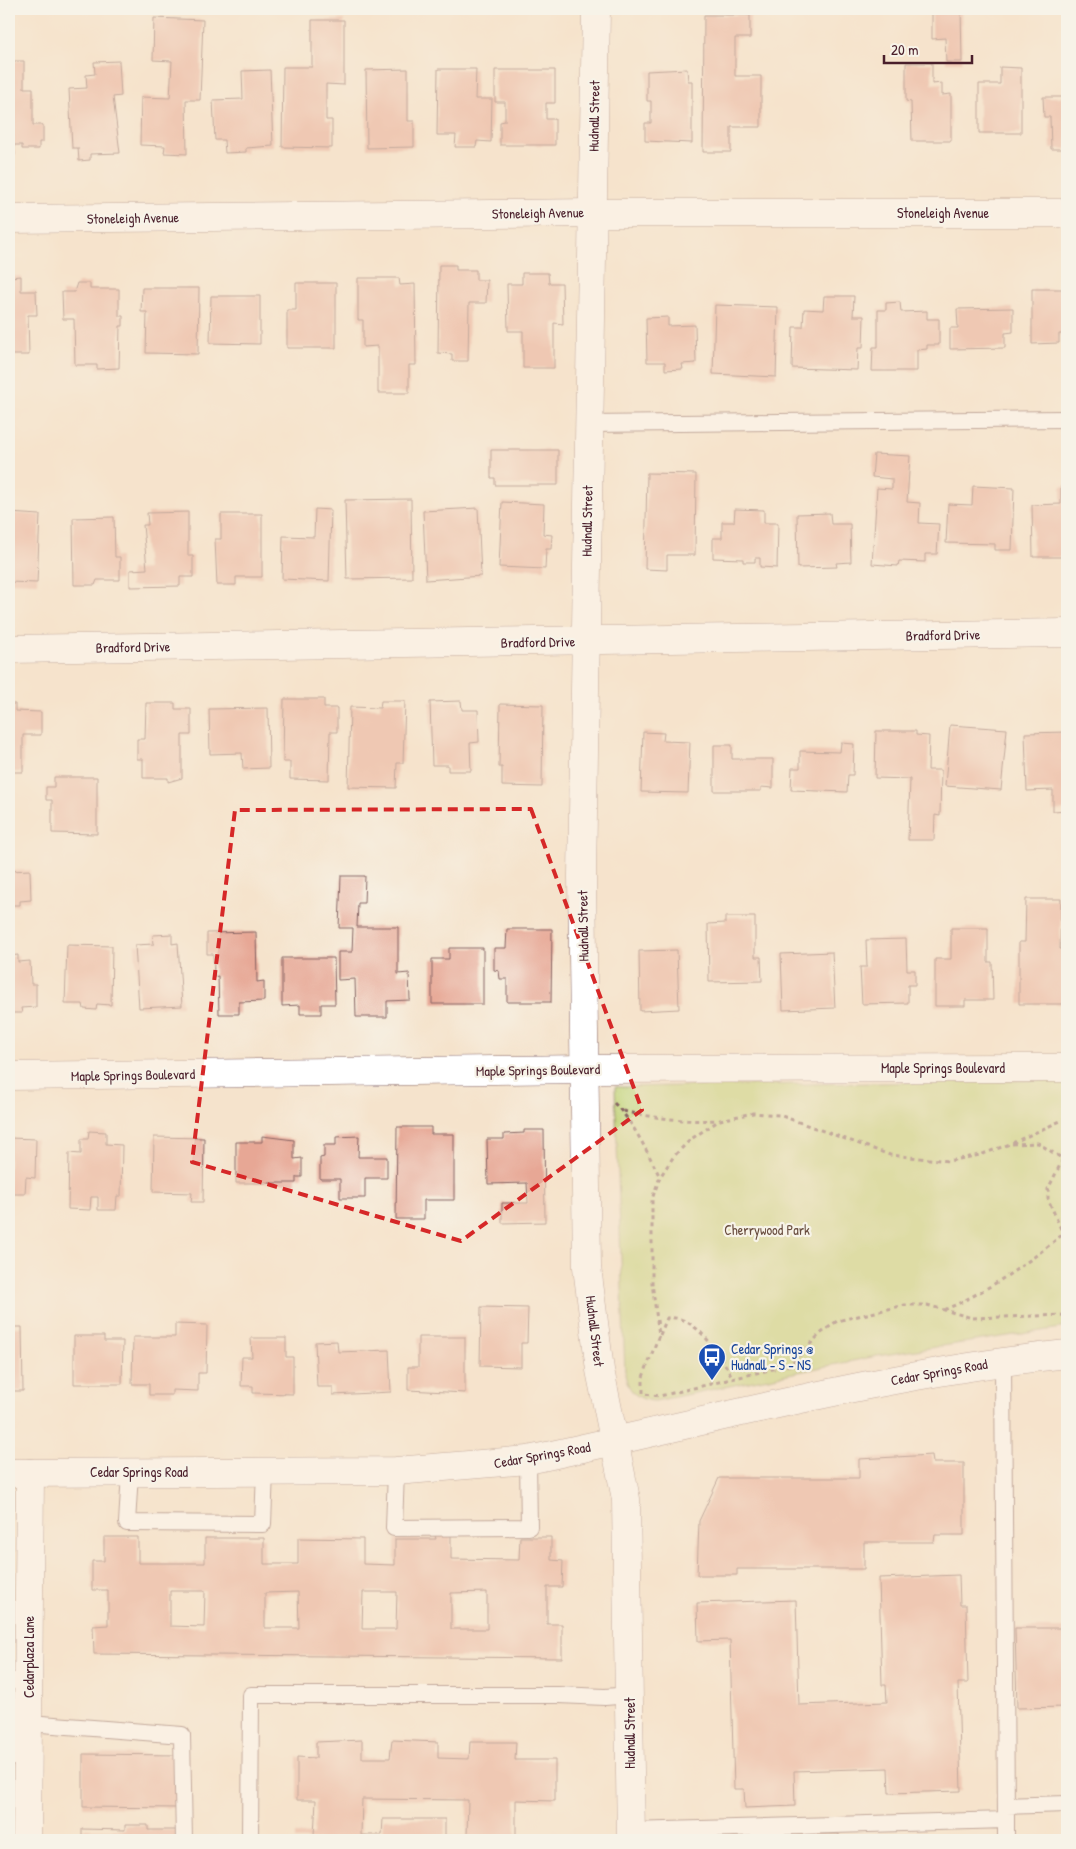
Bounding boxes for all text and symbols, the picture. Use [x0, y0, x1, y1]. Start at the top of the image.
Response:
scale bar [884, 32, 971, 64]
text: 20 m [891, 39, 918, 60]
street label: Hudnall Street [583, 80, 604, 152]
street label: Stoneleigh Avenue [492, 202, 585, 224]
street label: Stoneleigh Avenue [897, 203, 989, 223]
street label: Stoneleigh Avenue [87, 207, 180, 229]
street label: Hudnall Street [576, 485, 597, 557]
street label: Bradford Drive [906, 624, 981, 645]
street label: Bradford Drive [501, 631, 576, 652]
street label: Bradford Drive [96, 636, 171, 657]
street label: Hudnall Street [572, 890, 593, 962]
street label: Maple Springs Boulevard [881, 1058, 1006, 1078]
street label: Maple Springs Boulevard [476, 1059, 601, 1081]
street label: Maple Springs Boulevard [71, 1064, 196, 1086]
park label: Cherrywood Park [724, 1220, 810, 1240]
street label: Hudnall Street [582, 1294, 609, 1368]
place label: Cedar Springs @ Hudnall - S - NS [731, 1339, 814, 1374]
bus stop icon: Cedar Springs @ Hudnall - S - NS [697, 1342, 727, 1381]
street label: Cedar Springs Road [889, 1354, 989, 1390]
street label: Cedar Springs Road [492, 1437, 592, 1473]
street label: Cedar Springs Road [90, 1462, 188, 1482]
street label: Cedarplaza Lane [19, 1616, 39, 1698]
street label: Hudnall Street [620, 1697, 639, 1769]

